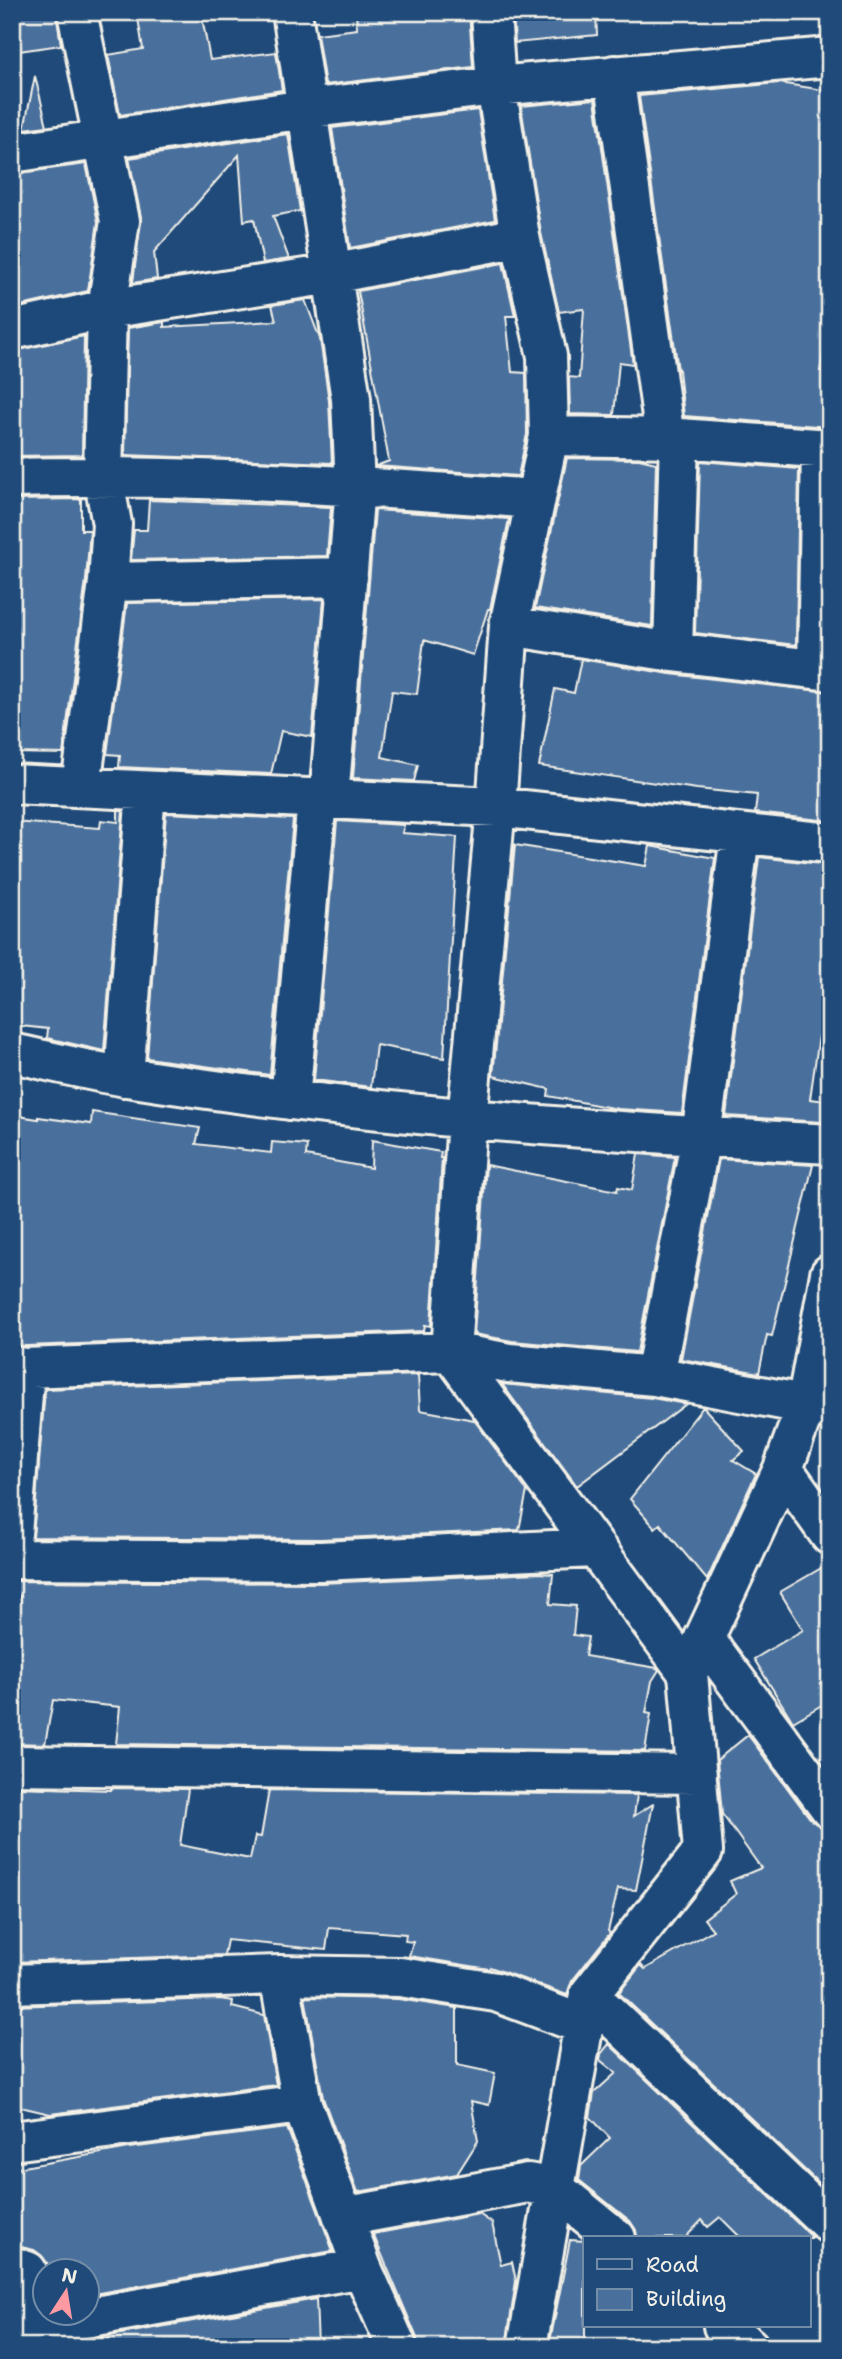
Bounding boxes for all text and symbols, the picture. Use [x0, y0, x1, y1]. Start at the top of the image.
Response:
legend [583, 2236, 810, 2328]
text: Road [646, 2251, 699, 2279]
north arrow [32, 2258, 102, 2328]
text: N [59, 2262, 79, 2290]
text: Building [646, 2285, 726, 2313]

